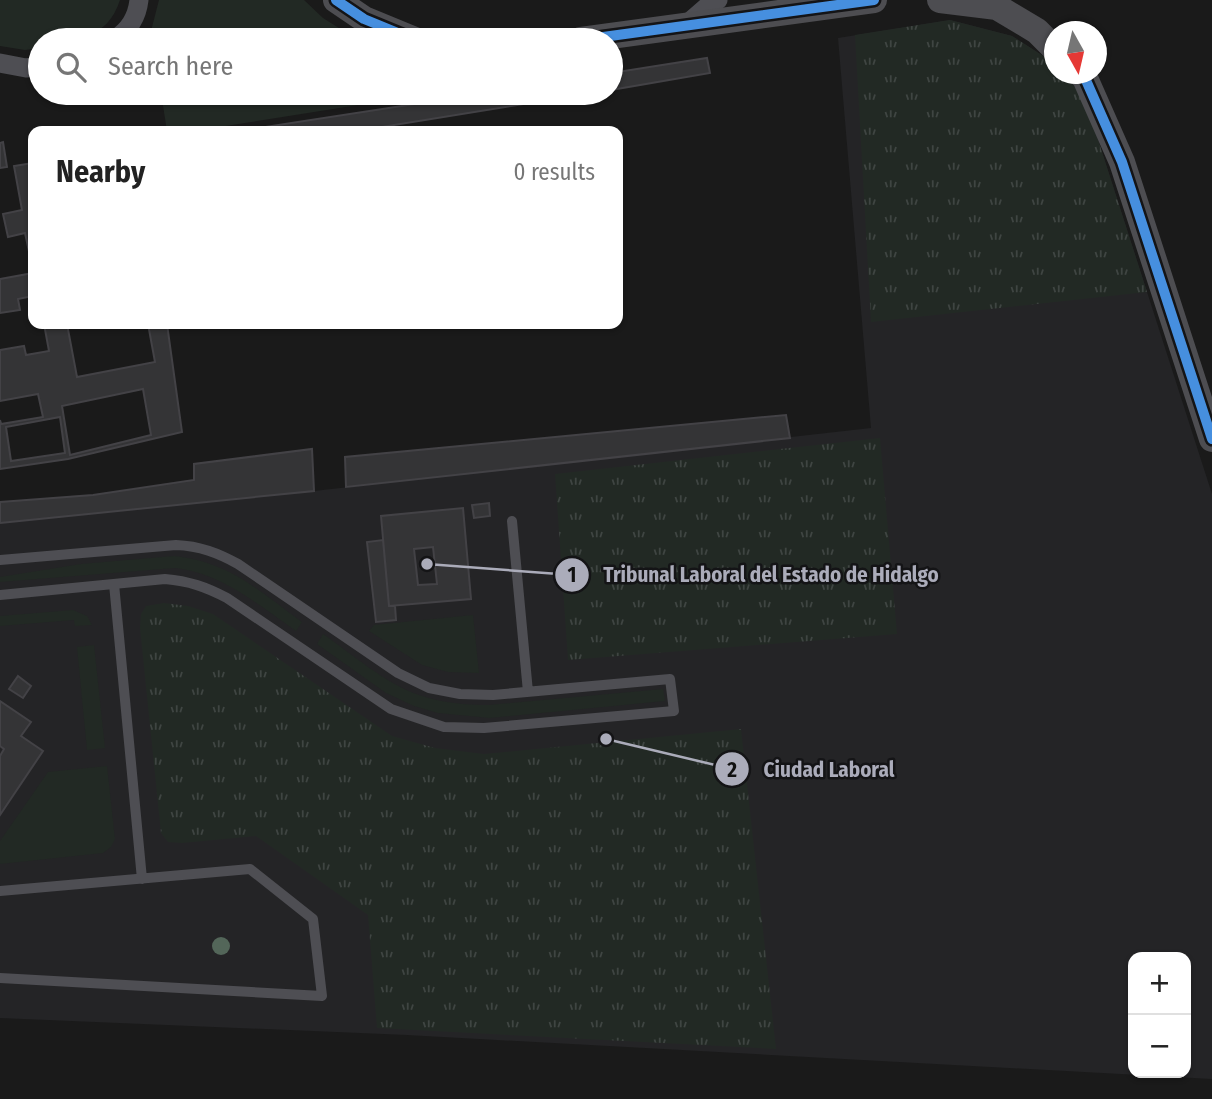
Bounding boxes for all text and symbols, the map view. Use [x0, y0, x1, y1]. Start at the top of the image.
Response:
north arrow [1044, 21, 1107, 84]
search box [28, 28, 623, 105]
icon: search [52, 48, 90, 86]
text: Search here [108, 51, 233, 82]
text: Nearby [56, 154, 145, 190]
text: 0 results [514, 158, 595, 186]
callout: Tribunal Laboral del Estado de Hidalgo [555, 554, 953, 596]
text: 1 [568, 562, 576, 588]
text: Tribunal Laboral del Estado de Hidalgo [603, 562, 939, 588]
callout: Ciudad Laboral [714, 748, 908, 790]
text: 2 [726, 757, 737, 783]
text: Ciudad Laboral [764, 757, 895, 783]
map controls [1128, 952, 1191, 1078]
button: + [1128, 952, 1191, 1015]
button: − [1128, 1015, 1191, 1078]

